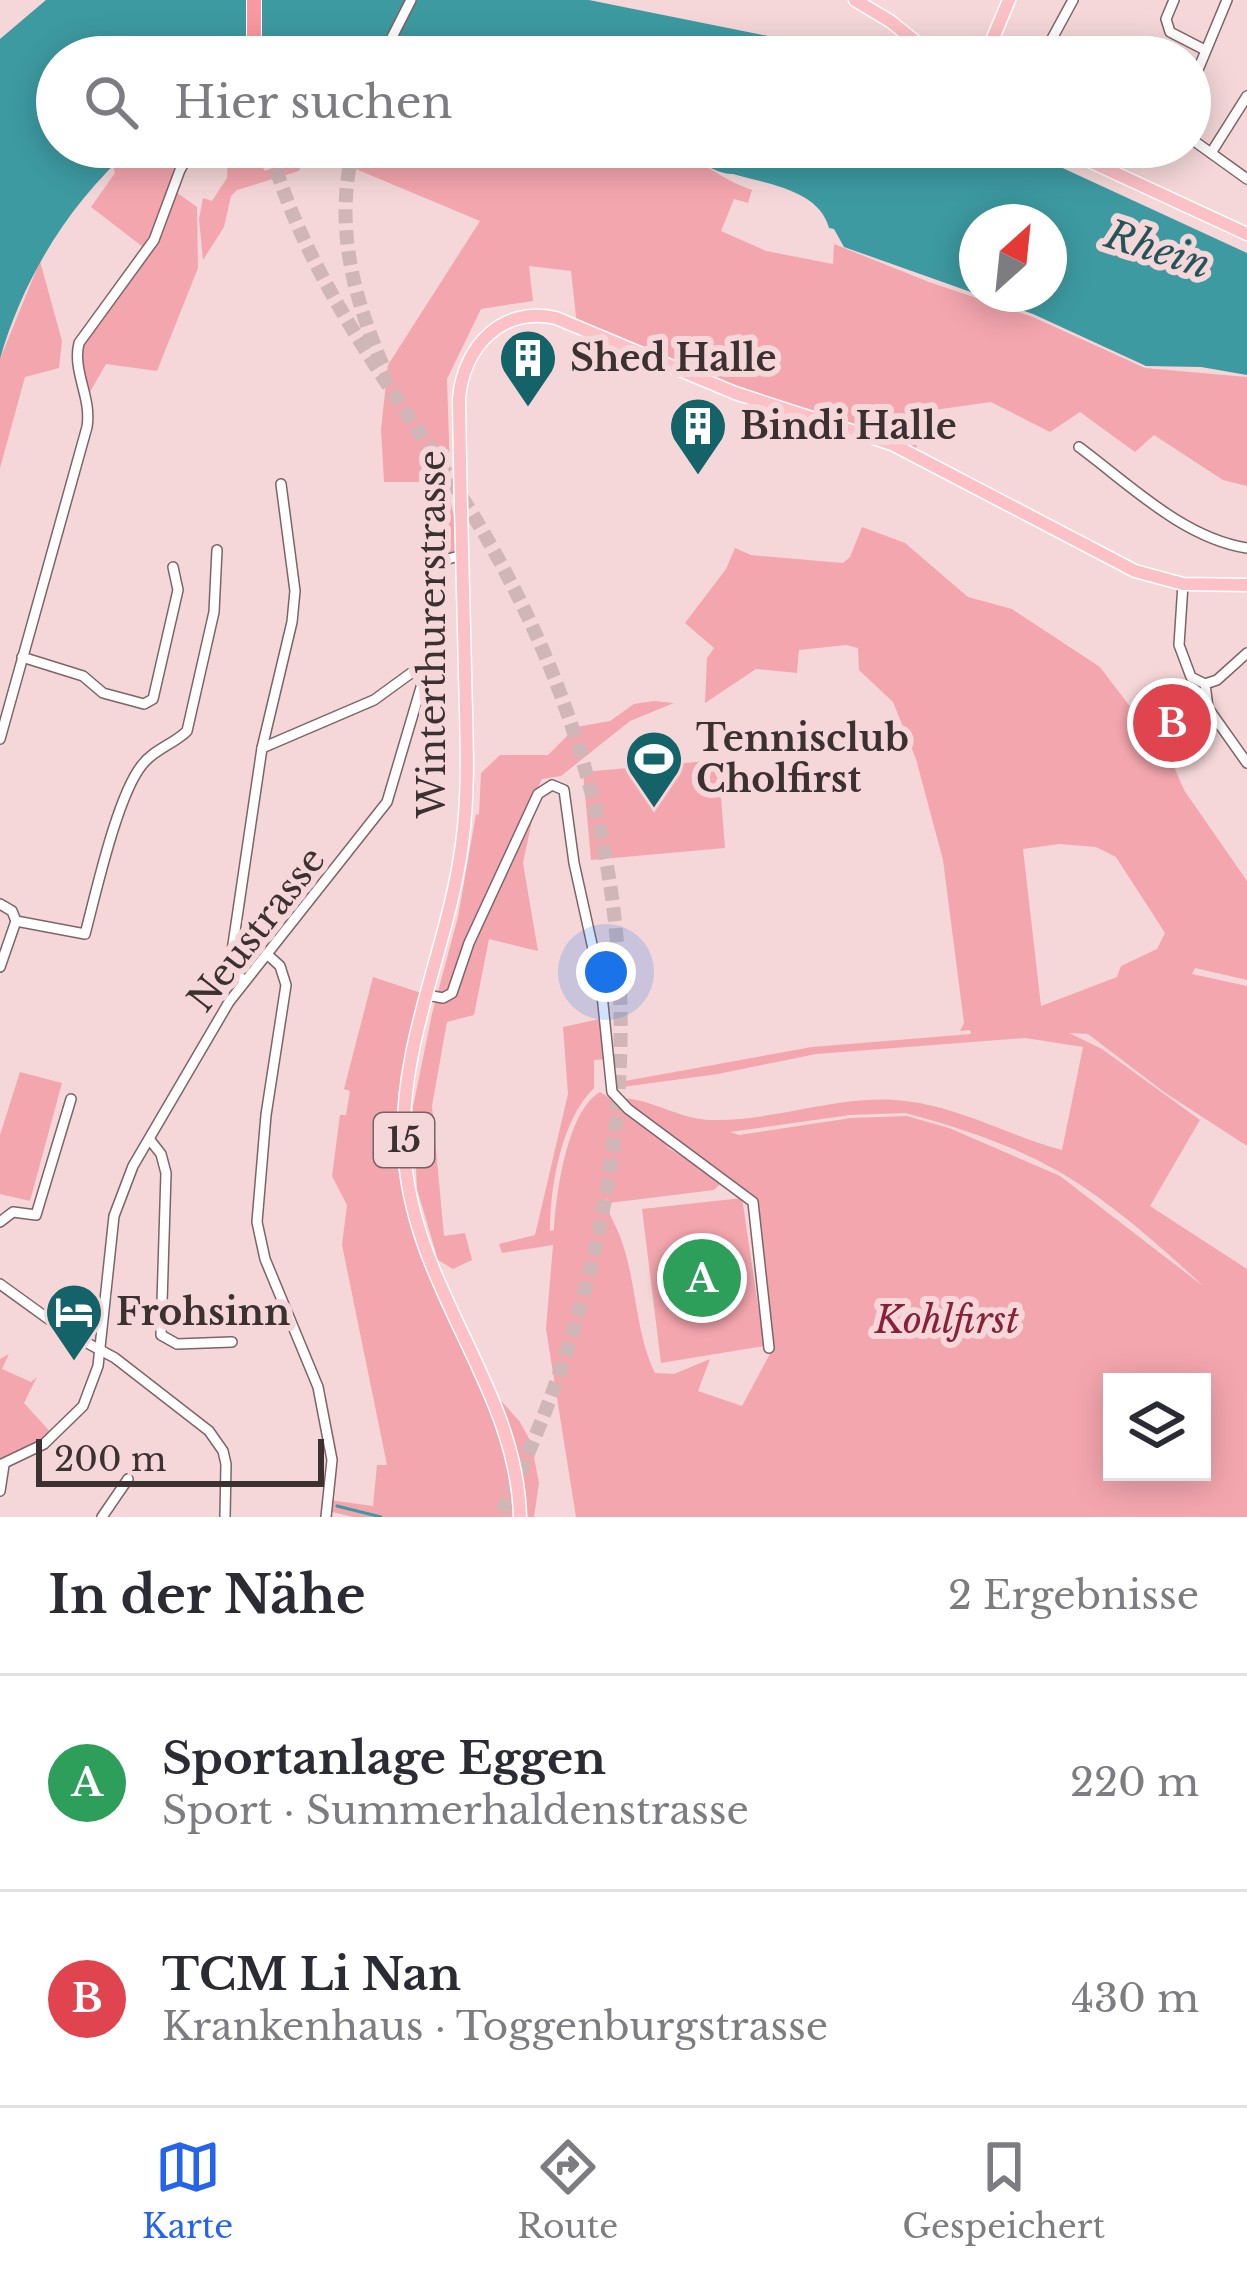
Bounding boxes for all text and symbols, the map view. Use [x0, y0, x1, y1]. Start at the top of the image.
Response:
search box [36, 36, 1211, 168]
icon: search [78, 69, 144, 135]
text: Hier suchen [174, 74, 452, 130]
north arrow [959, 204, 1067, 312]
water label: Rhein [1098, 209, 1217, 289]
building icon: Shed Halle [497, 327, 559, 409]
place label: Shed Halle [570, 336, 777, 381]
building icon: Bindi Halle [667, 395, 729, 477]
place label: Bindi Halle [740, 404, 957, 449]
street label: Winterthurerstrasse [410, 450, 455, 819]
pin: B [1133, 678, 1211, 768]
place label: Tennisclub Cholfirst [696, 716, 909, 802]
sports icon: Tennisclub Cholfirst [623, 728, 685, 810]
street label: Neustrasse [178, 838, 335, 1021]
your location [576, 942, 636, 1002]
road number: 15 [374, 1113, 434, 1167]
pin: A [663, 1233, 741, 1323]
hotel icon: Frohsinn [43, 1281, 105, 1363]
place label: Frohsinn [116, 1290, 290, 1335]
park label: Kohlfirst [874, 1298, 1019, 1343]
map controls [1103, 1373, 1211, 1481]
button: layers [1103, 1373, 1211, 1481]
scale bar [36, 1433, 324, 1486]
text: 200 m [54, 1439, 166, 1480]
text: In der Nähe [48, 1564, 366, 1627]
text: 2 Ergebnisse [948, 1571, 1199, 1620]
text: Sportanlage Eggen [162, 1730, 606, 1786]
text: A [71, 1758, 103, 1807]
text: 220 m [1070, 1758, 1199, 1807]
text: Sport · Summerhaldenstrasse [162, 1786, 749, 1835]
text: TCM Li Nan [162, 1946, 461, 2002]
text: B [71, 1974, 103, 2023]
text: 430 m [1071, 1974, 1199, 2023]
text: Krankenhaus · Toggenburgstrasse [162, 2002, 828, 2051]
tab: Karte [142, 2134, 233, 2247]
tab: Route [517, 2134, 618, 2247]
tab: Gespeichert [902, 2134, 1105, 2247]

